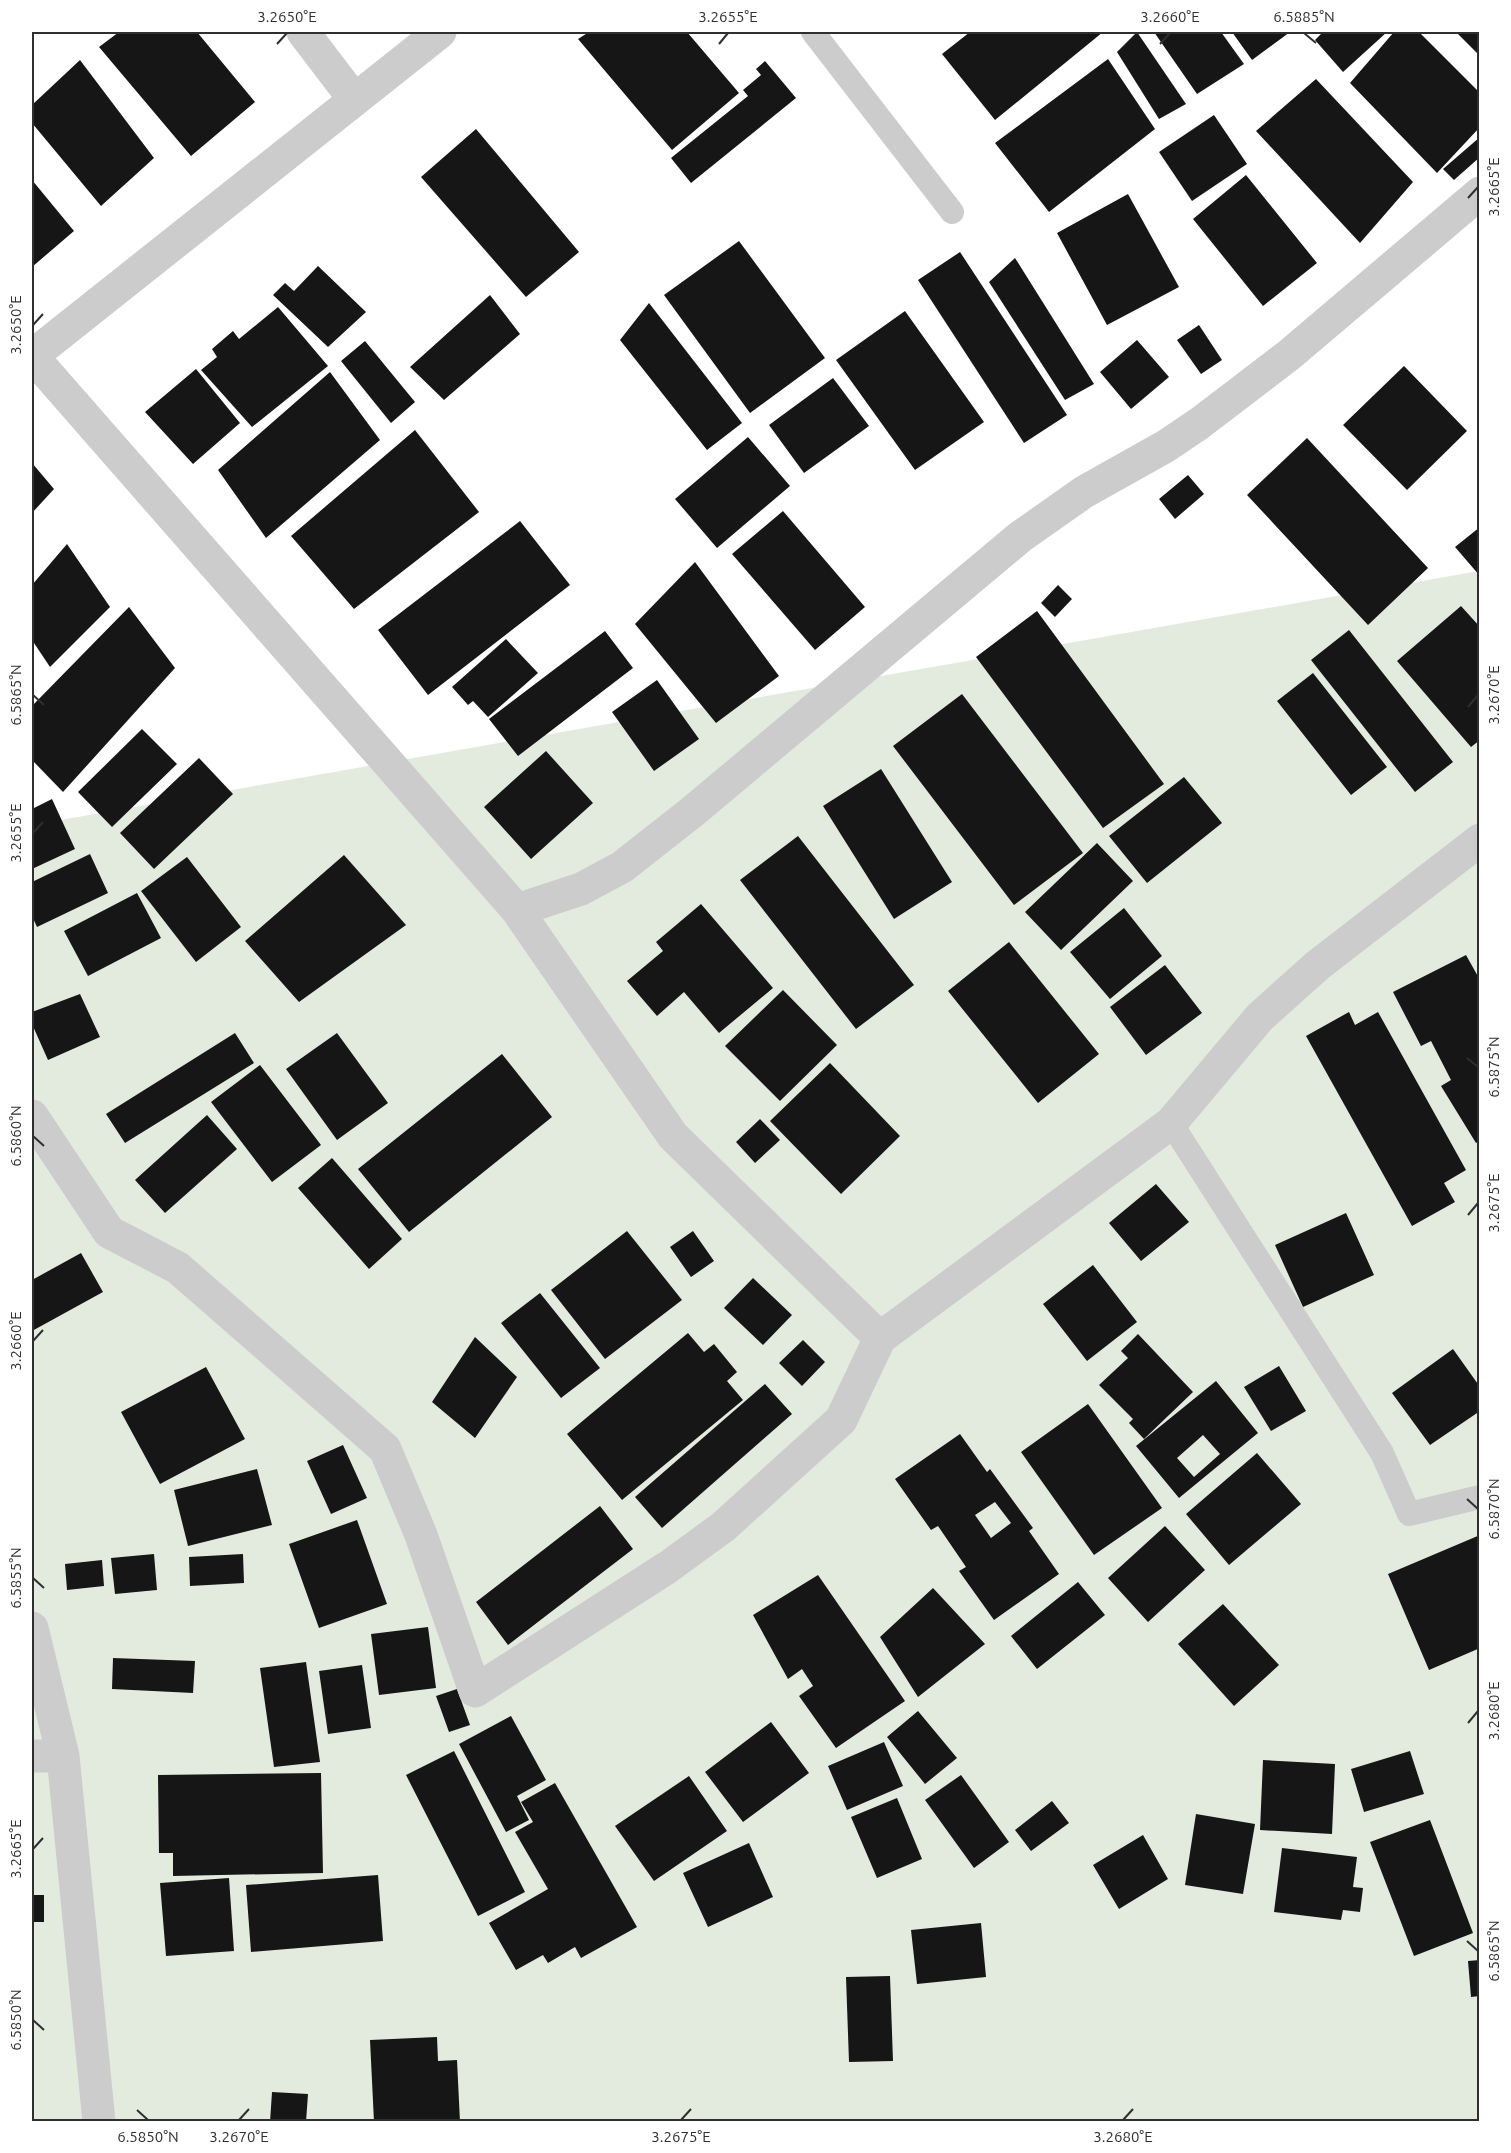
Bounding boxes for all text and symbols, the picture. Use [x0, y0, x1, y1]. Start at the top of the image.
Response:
text: 3.2650°E [257, 8, 317, 25]
text: 3.2655°E [698, 8, 758, 25]
text: 3.2660°E [1140, 8, 1200, 25]
text: 6.5885°N [1273, 8, 1335, 25]
text: 3.2665°E [1485, 157, 1502, 217]
text: 3.2650°E [7, 295, 24, 355]
text: 6.5865°N [7, 664, 24, 726]
text: 3.2670°E [1485, 665, 1502, 725]
text: 3.2655°E [7, 803, 24, 863]
text: 6.5875°N [1485, 1036, 1502, 1098]
text: 6.5860°N [7, 1105, 24, 1167]
text: 3.2675°E [1485, 1173, 1502, 1233]
text: 3.2660°E [7, 1311, 24, 1371]
text: 6.5870°N [1485, 1478, 1502, 1540]
text: 6.5855°N [7, 1547, 24, 1609]
text: 3.2680°E [1485, 1681, 1502, 1741]
text: 3.2665°E [7, 1819, 24, 1879]
text: 6.5865°N [1485, 1920, 1502, 1982]
text: 6.5850°N [7, 1989, 24, 2051]
text: 6.5850°N [117, 2128, 179, 2145]
text: 3.2670°E [209, 2128, 269, 2145]
text: 3.2675°E [651, 2128, 711, 2145]
text: 3.2680°E [1093, 2128, 1153, 2145]

